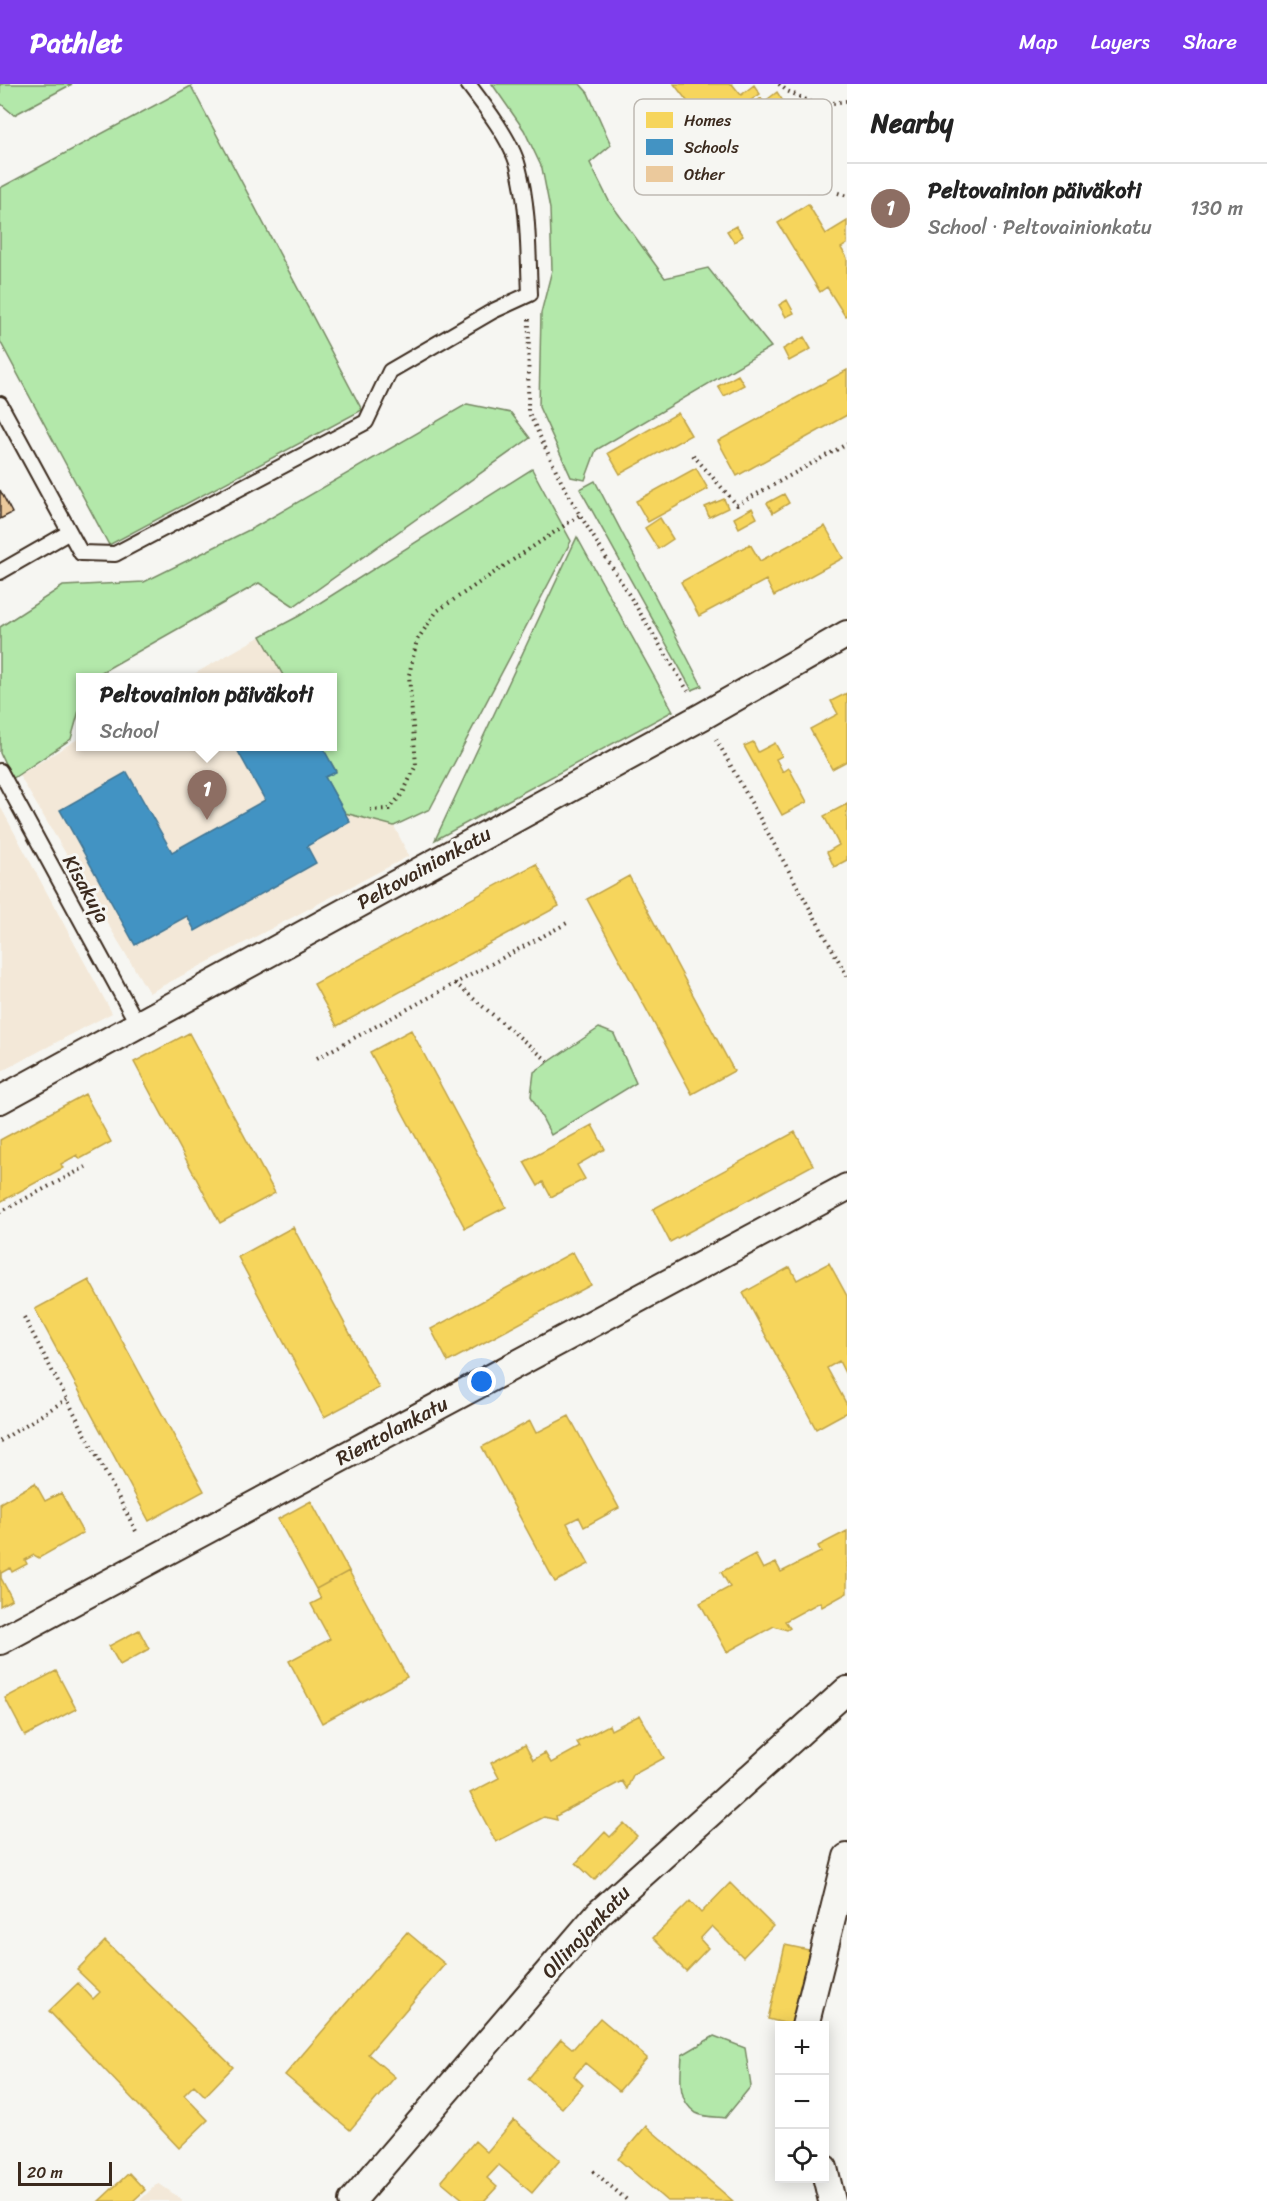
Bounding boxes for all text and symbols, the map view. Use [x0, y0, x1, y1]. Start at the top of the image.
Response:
text: Pathlet [30, 18, 123, 67]
text: Map [1019, 23, 1058, 61]
text: Layers [1091, 23, 1150, 61]
text: Share [1183, 23, 1237, 61]
legend [634, 99, 832, 195]
text: Nearby [871, 100, 953, 146]
text: Homes [684, 106, 732, 135]
text: Schools [684, 133, 739, 162]
text: Other [684, 160, 726, 189]
text: Peltovainion päiväkoti [928, 171, 1141, 210]
text: 1 [886, 191, 895, 226]
text: 130 m [1190, 191, 1243, 226]
text: School · Peltovainionkatu [928, 210, 1152, 245]
popup [76, 673, 337, 751]
text: Peltovainion päiväkoti [100, 675, 313, 714]
text: School [100, 714, 159, 749]
pin: 1 [188, 770, 226, 820]
street label: Peltovainionkatu [350, 816, 498, 919]
street label: Kisakuja [53, 848, 119, 930]
your location [467, 1367, 496, 1396]
street label: Rientolankatu [329, 1386, 455, 1475]
street label: Ollinojankatu [533, 1877, 639, 1987]
map controls [775, 2021, 829, 2183]
button: + [775, 2021, 829, 2075]
button: − [775, 2075, 829, 2129]
button: locate [775, 2129, 829, 2183]
text: 20 m [27, 2158, 63, 2187]
scale bar [18, 2159, 112, 2186]

